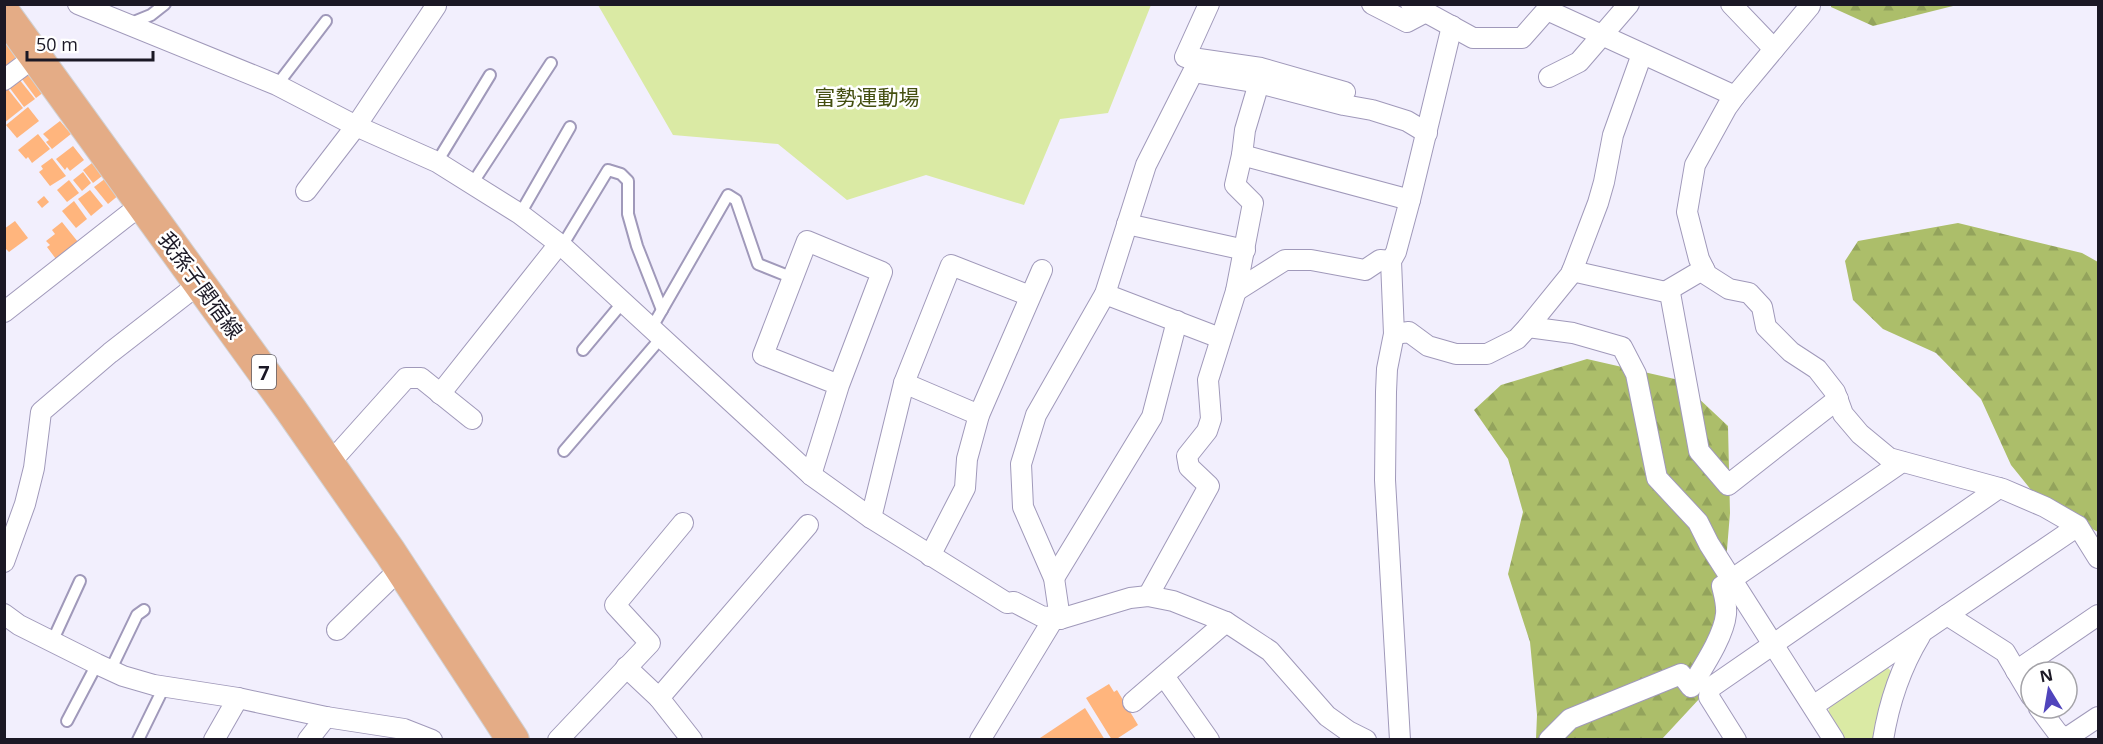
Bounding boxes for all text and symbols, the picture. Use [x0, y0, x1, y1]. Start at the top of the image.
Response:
scale bar [27, 24, 153, 62]
text: 50 m [36, 32, 78, 56]
park label: 富勢運動場 [815, 83, 920, 111]
street label: 我孫子関宿線 [153, 226, 249, 344]
road number: 7 [252, 355, 276, 389]
north arrow [2019, 660, 2079, 720]
text: N [2038, 663, 2055, 687]

